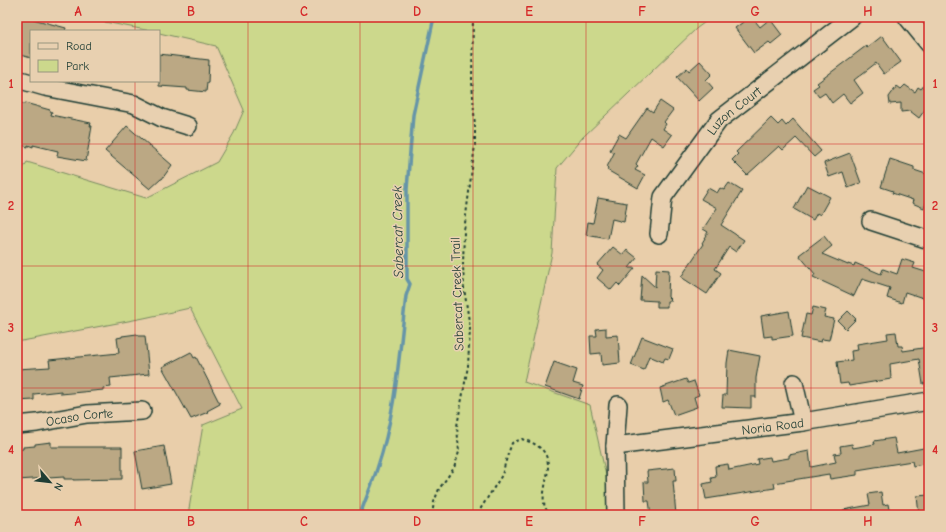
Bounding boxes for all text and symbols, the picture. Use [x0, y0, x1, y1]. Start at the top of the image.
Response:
text: A [74, 4, 82, 19]
text: B [187, 4, 195, 19]
text: C [300, 4, 308, 19]
text: D [413, 4, 421, 19]
text: E [525, 4, 533, 19]
text: F [638, 4, 646, 19]
text: G [750, 4, 760, 19]
text: H [863, 4, 873, 19]
legend [30, 30, 160, 82]
text: Road [66, 39, 92, 53]
text: Park [66, 59, 89, 73]
text: 1 [8, 76, 14, 91]
text: 1 [932, 76, 938, 91]
street label: Luzon Court [704, 82, 765, 137]
water label: Sabercat Creek [389, 186, 407, 278]
text: 2 [8, 198, 14, 213]
text: 2 [932, 198, 938, 213]
street label: Sabercat Creek Trail [448, 237, 466, 351]
text: 3 [8, 320, 14, 335]
text: 3 [932, 320, 938, 335]
street label: Ocaso Corte [44, 405, 114, 429]
street label: Noria Road [741, 414, 805, 437]
text: 4 [8, 442, 14, 457]
text: 4 [932, 442, 938, 457]
north arrow [30, 462, 70, 502]
text: N [51, 480, 66, 493]
text: A [74, 514, 82, 529]
text: B [187, 514, 195, 529]
text: C [300, 514, 308, 529]
text: D [413, 514, 421, 529]
text: E [525, 514, 533, 529]
text: F [638, 514, 646, 529]
text: G [750, 514, 760, 529]
text: H [863, 514, 873, 529]

